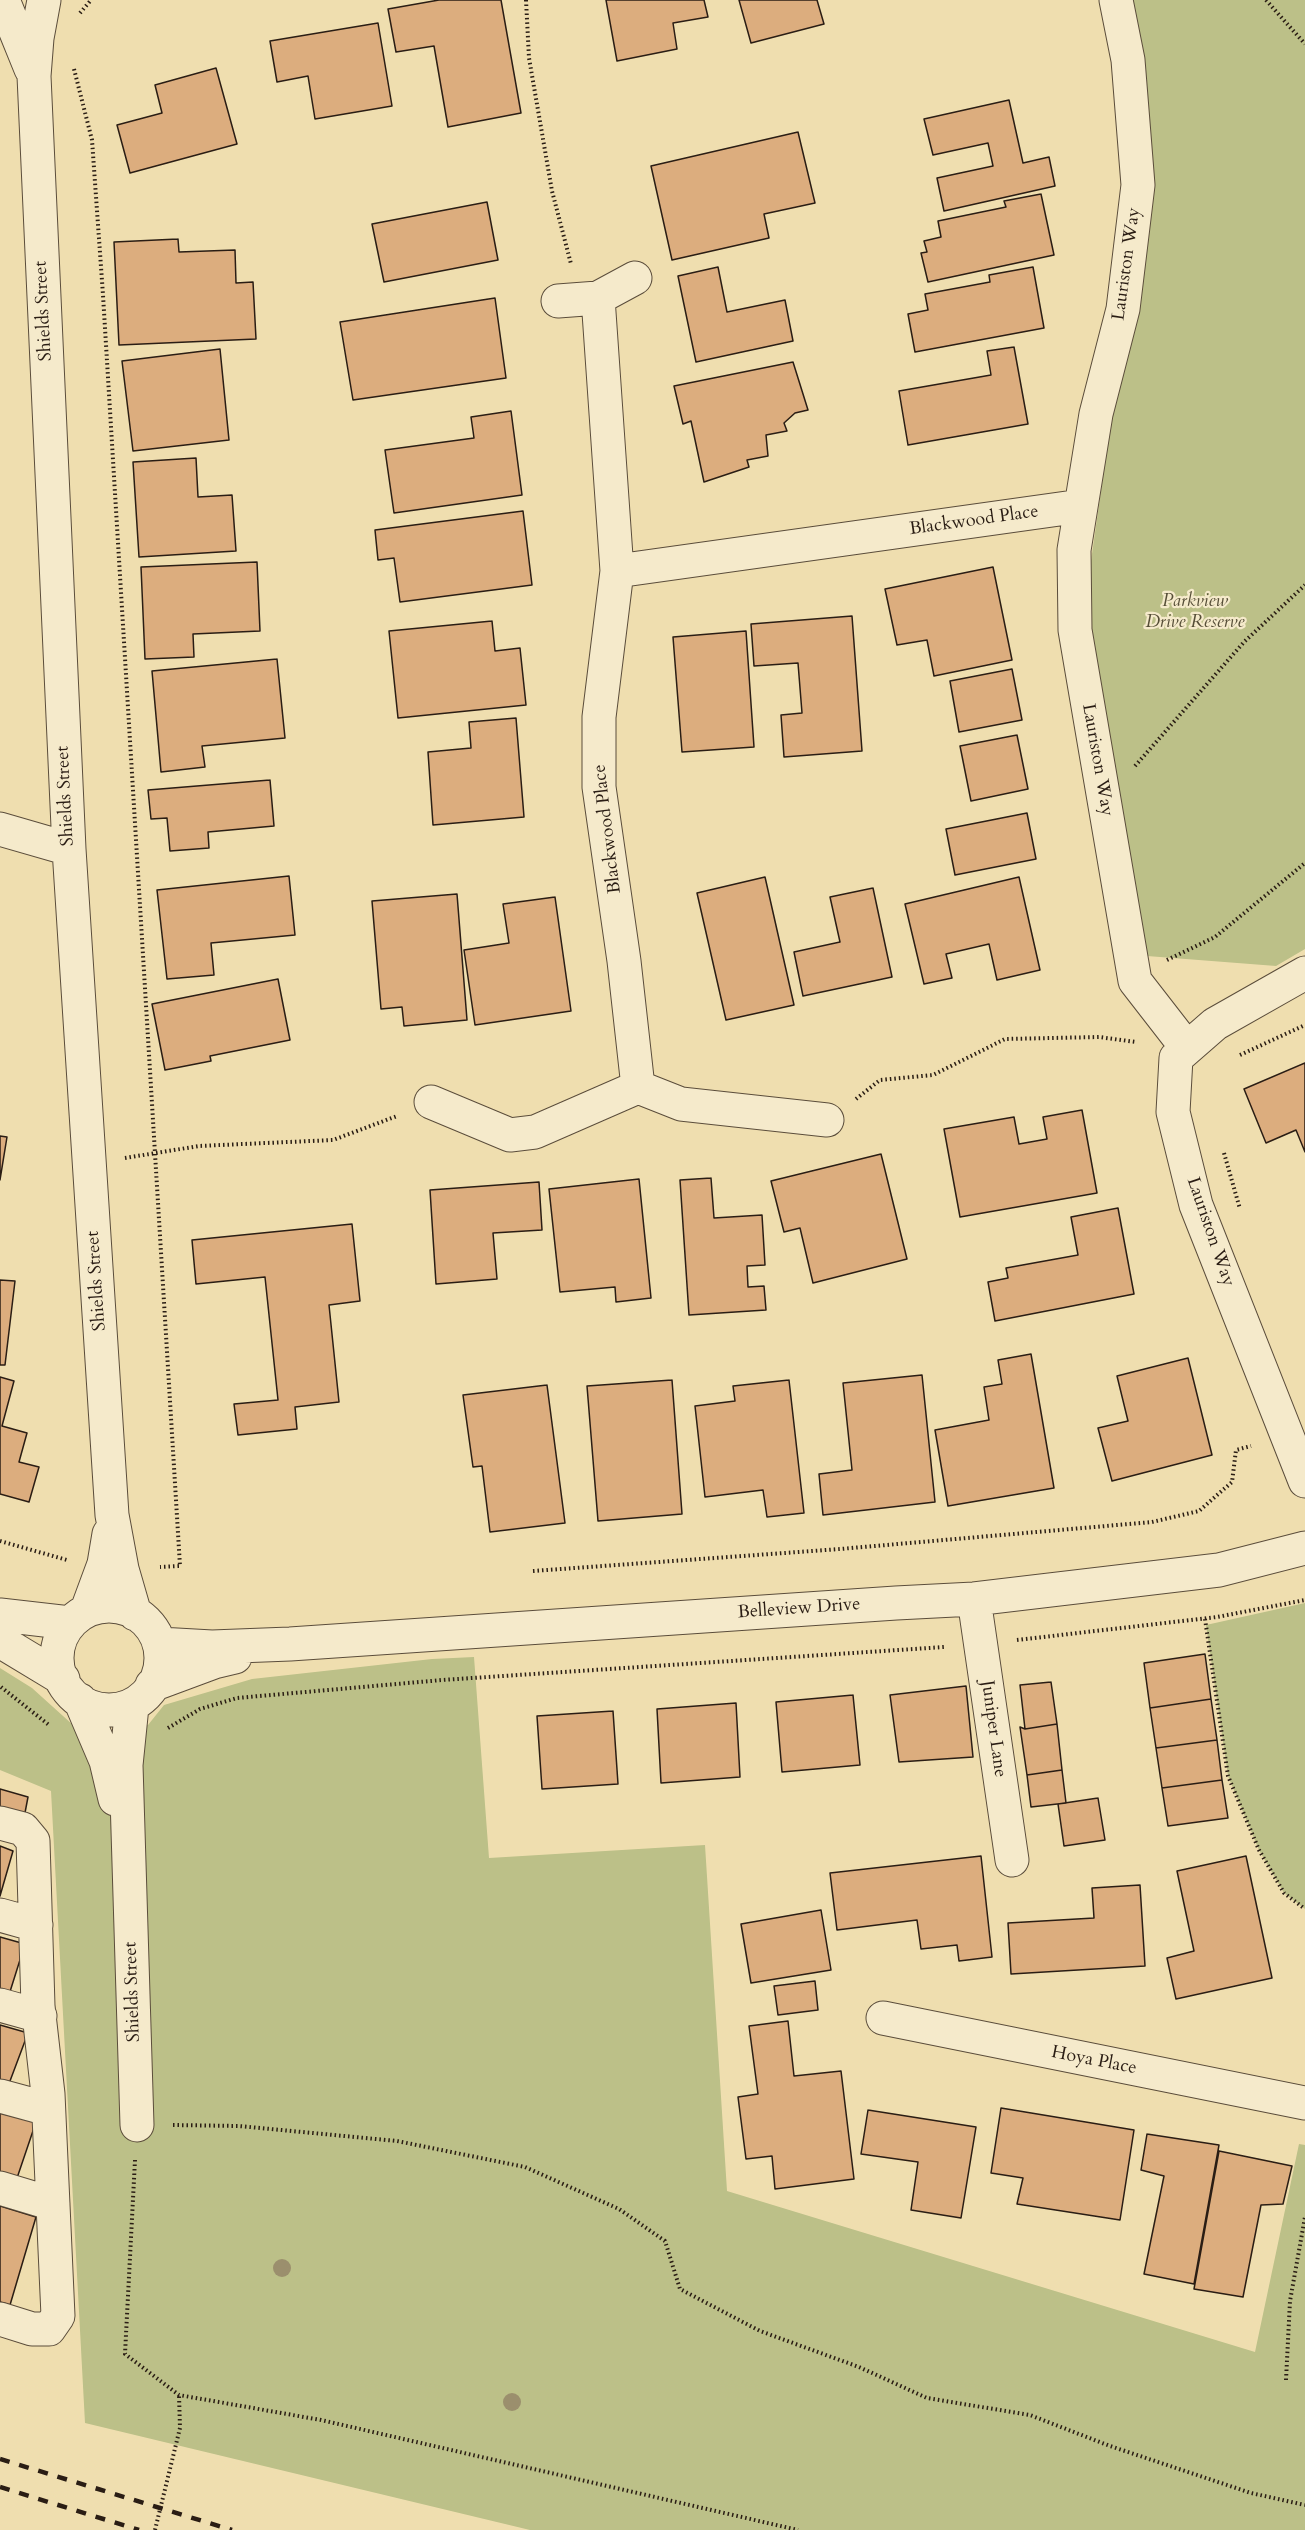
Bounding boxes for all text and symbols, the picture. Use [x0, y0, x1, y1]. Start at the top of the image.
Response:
street label: Lauriston Way [1108, 206, 1146, 322]
street label: Shields Street [31, 260, 57, 362]
street label: Blackwood Place [908, 501, 1040, 541]
park label: Parkview Drive Reserve [1146, 591, 1244, 634]
street label: Lauriston Way [1076, 702, 1118, 818]
street label: Shields Street [53, 745, 79, 847]
street label: Blackwood Place [589, 763, 627, 895]
street label: Lauriston Way [1181, 1175, 1239, 1289]
street label: Shields Street [83, 1230, 111, 1332]
street label: Belleview Drive [737, 1594, 861, 1624]
street label: Juniper Lane [976, 1679, 1010, 1779]
street label: Shields Street [120, 1941, 146, 2043]
street label: Hoya Place [1050, 2042, 1138, 2080]

